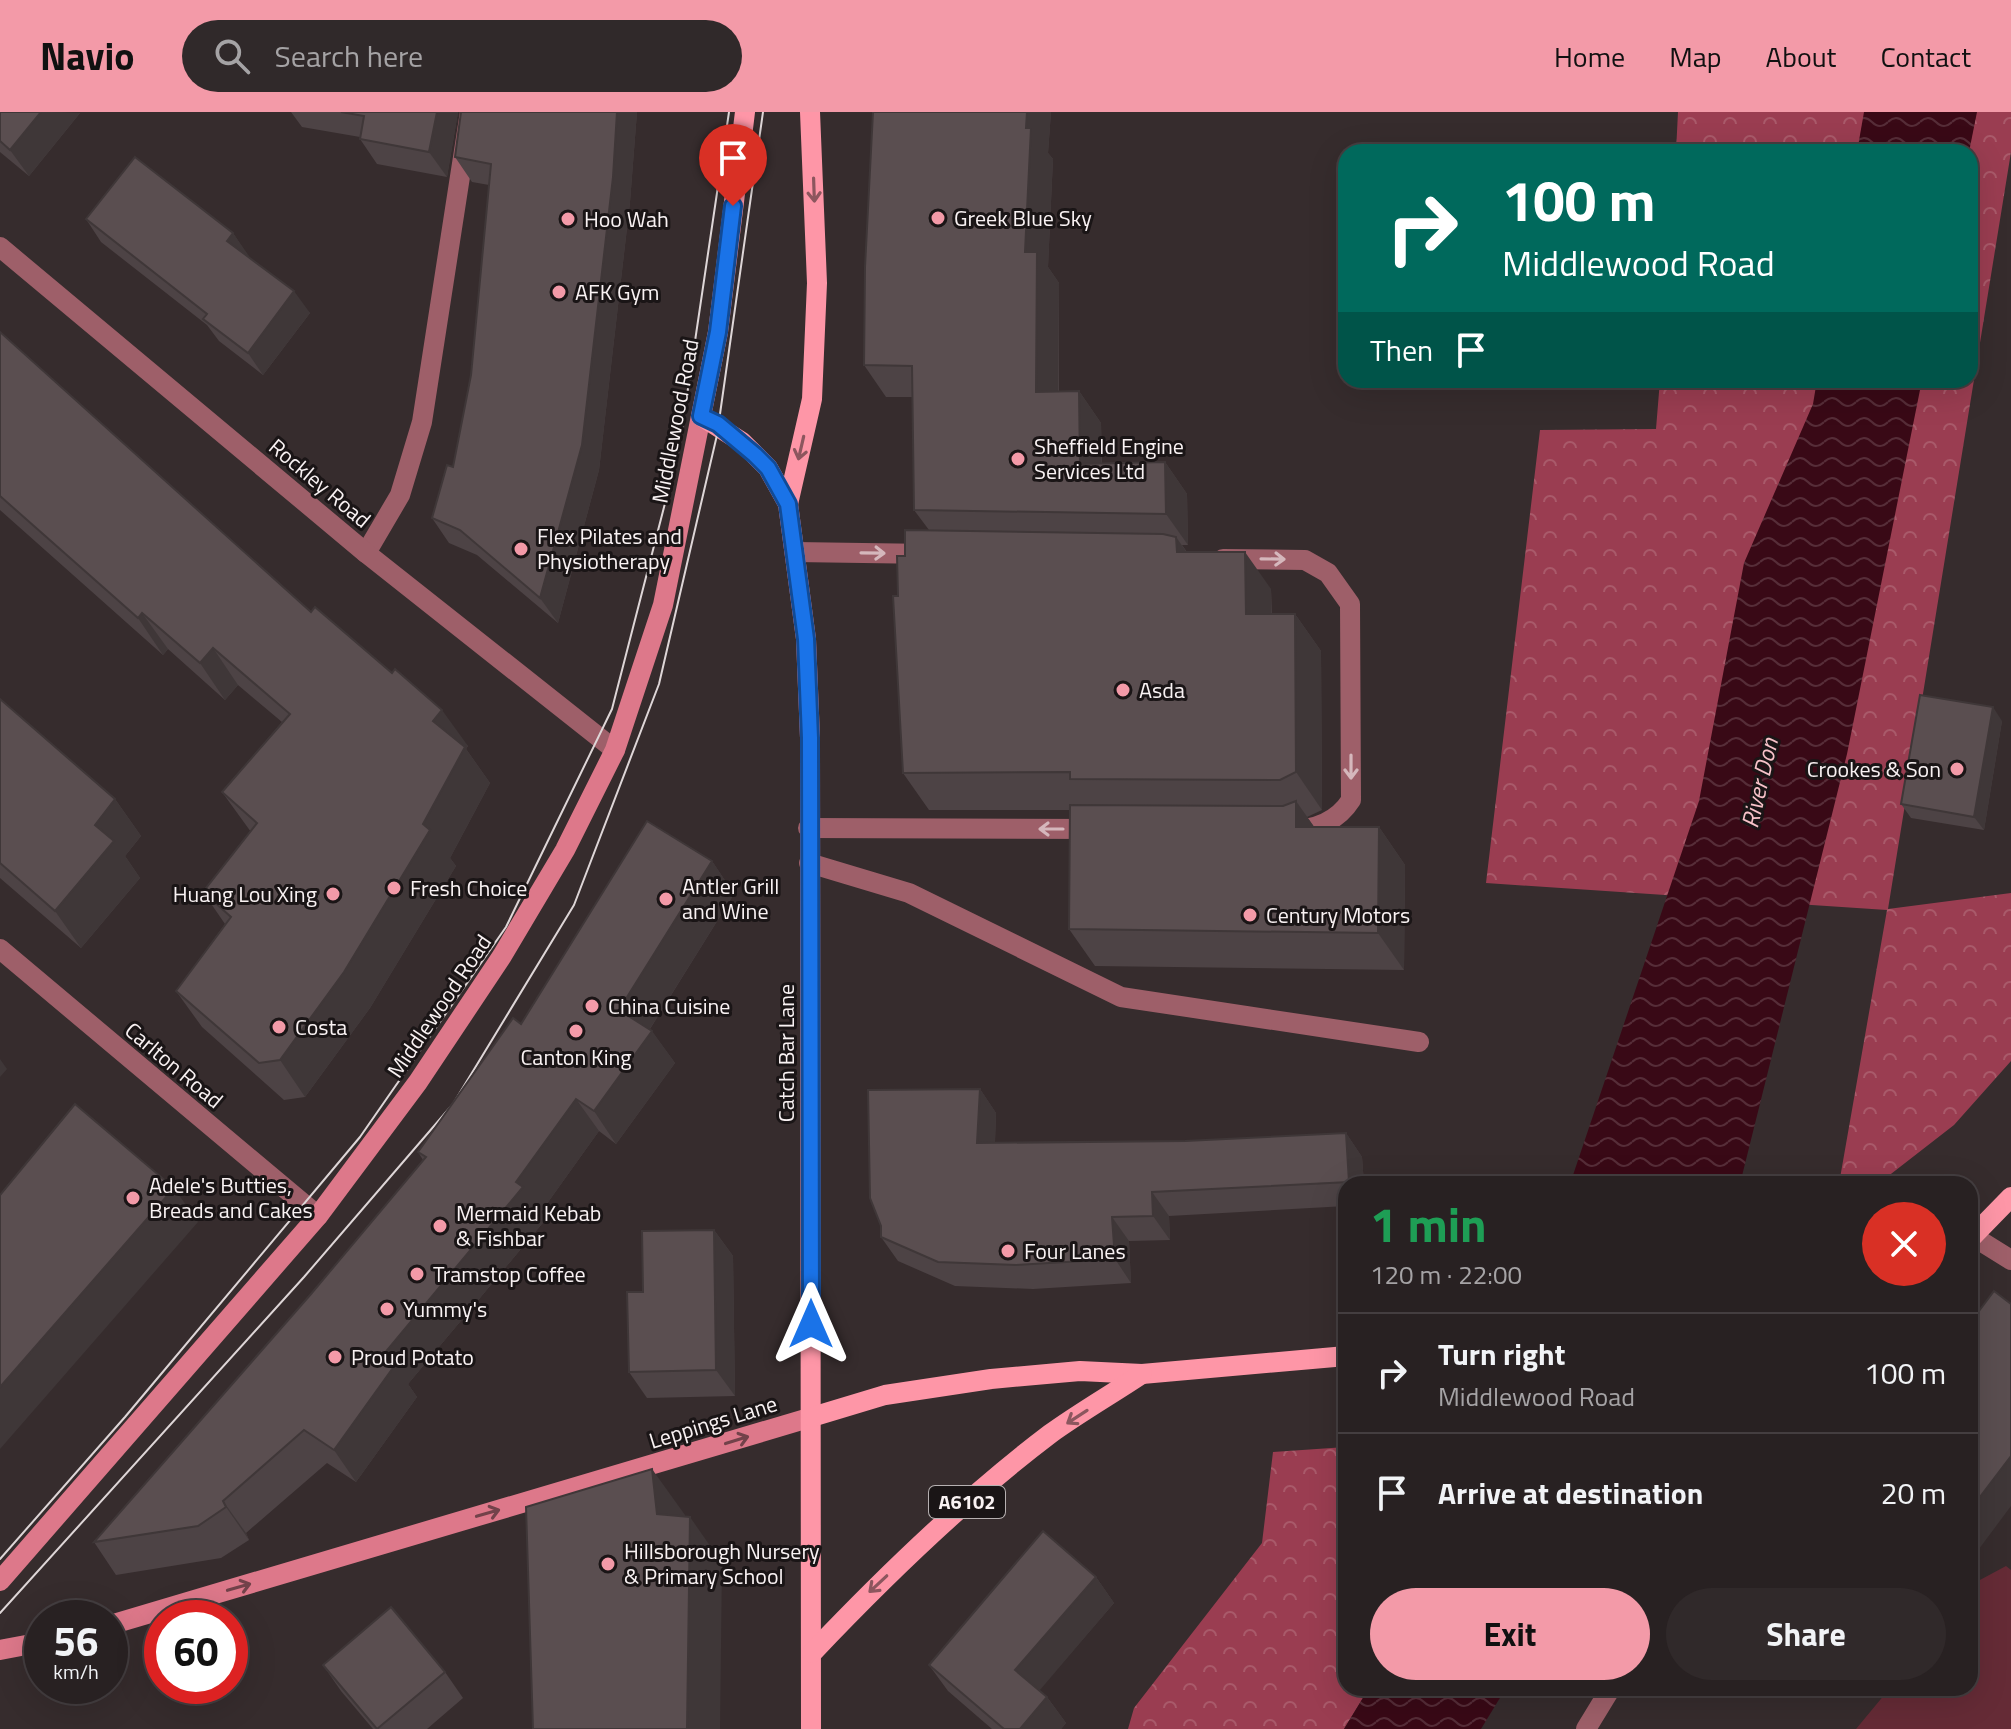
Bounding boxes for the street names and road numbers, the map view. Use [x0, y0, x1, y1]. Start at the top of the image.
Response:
street label: Middlewood Road [642, 336, 708, 506]
street label: Rockley Road [262, 430, 378, 536]
street label: Middlewood Road [378, 927, 500, 1085]
street label: Catch Bar Lane [769, 984, 803, 1122]
street label: Carlton Road [117, 1014, 231, 1116]
street label: Leppings Lane [645, 1386, 781, 1458]
road number: A6102 [929, 1486, 1005, 1518]

